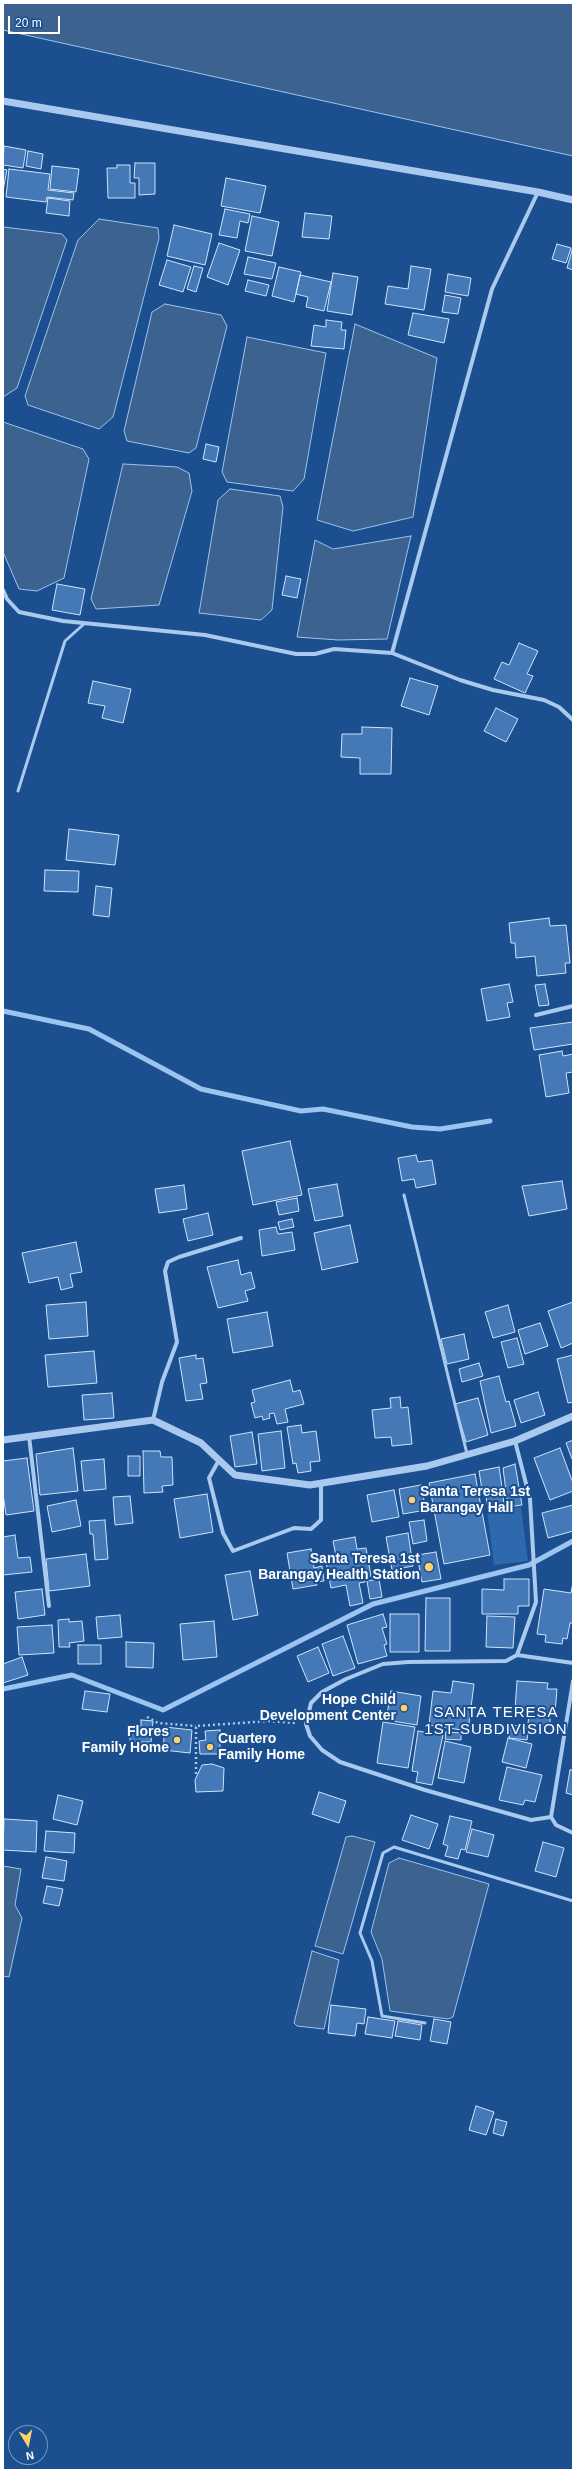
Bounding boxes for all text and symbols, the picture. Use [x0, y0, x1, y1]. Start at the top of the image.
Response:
scale bar [10, 8, 62, 34]
text: 20 m [15, 16, 42, 30]
place label: Santa Teresa 1st Barangay Hall [420, 1484, 530, 1516]
marker: Santa Teresa 1st Barangay Hall [407, 1495, 417, 1505]
place label: Santa Teresa 1st Barangay Health Station [258, 1551, 420, 1584]
marker: Santa Teresa 1st Barangay Health Station [423, 1561, 435, 1573]
place label: Hope Child Development Center [260, 1692, 396, 1724]
marker: Hope Child Development Center [399, 1703, 409, 1713]
district label: SANTA TERESA 1ST SUBDIVISION [424, 1704, 568, 1739]
place label: Flores Family Home [82, 1724, 169, 1756]
place label: Cuartero Family Home [218, 1731, 305, 1764]
marker: Flores Family Home [172, 1735, 182, 1745]
marker: Cuartero Family Home [205, 1742, 215, 1752]
north arrow [8, 2425, 48, 2465]
text: N [25, 2449, 35, 2462]

